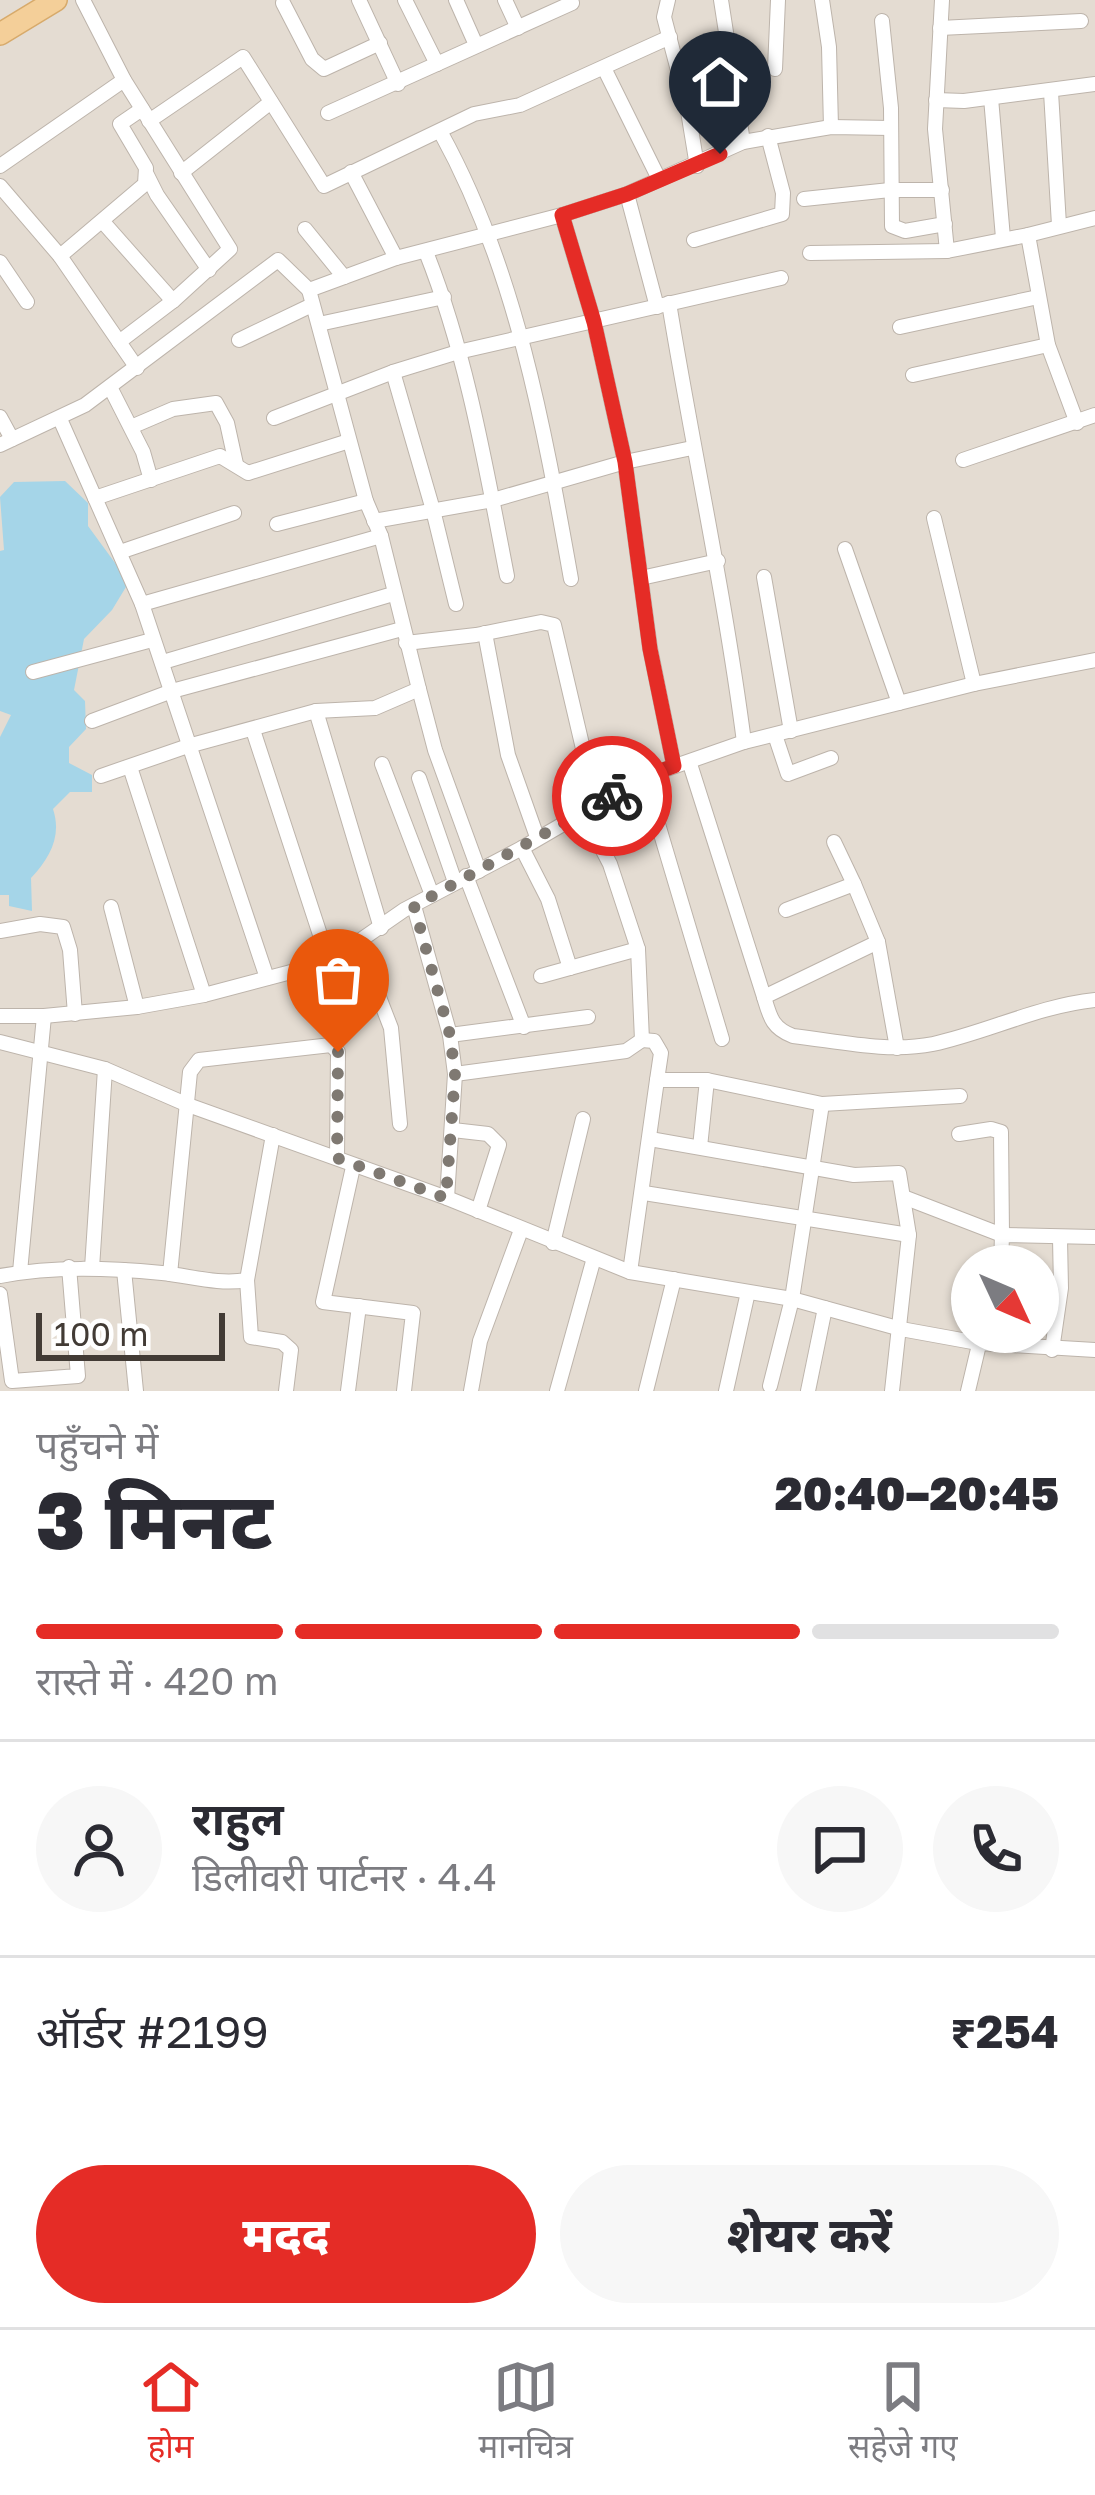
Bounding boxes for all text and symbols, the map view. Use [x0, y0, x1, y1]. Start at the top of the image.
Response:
pin [669, 31, 771, 154]
icon: home [687, 49, 753, 115]
courier [552, 736, 672, 856]
icon: bike [579, 763, 645, 829]
pin [287, 929, 389, 1052]
icon: bag [305, 947, 371, 1013]
north arrow [951, 1245, 1059, 1353]
map controls [951, 1245, 1059, 1353]
scale bar [36, 1307, 225, 1360]
text: 100 m [54, 1314, 148, 1353]
text: पहुँचने में [36, 1421, 158, 1468]
text: 20:40–20:45 [775, 1466, 1059, 1520]
text: 3 मिनट [36, 1473, 273, 1566]
text: रास्ते में · 420 m [36, 1657, 279, 1704]
button: person [36, 1786, 162, 1912]
button: chat [777, 1786, 903, 1912]
button: phone [933, 1786, 1059, 1912]
text: राहुल [192, 1791, 284, 1845]
text: डिलीवरी पार्टनर · 4.4 [192, 1853, 497, 1900]
text: ऑर्डर #2199 [36, 2004, 269, 2058]
text: ₹254 [950, 2004, 1059, 2058]
button: मदद [36, 2165, 536, 2303]
button: शेयर करें [560, 2165, 1059, 2303]
tab: होम [138, 2354, 204, 2471]
tab: मानचित्र [479, 2354, 573, 2471]
tab: सहेजे गए [848, 2354, 957, 2471]

